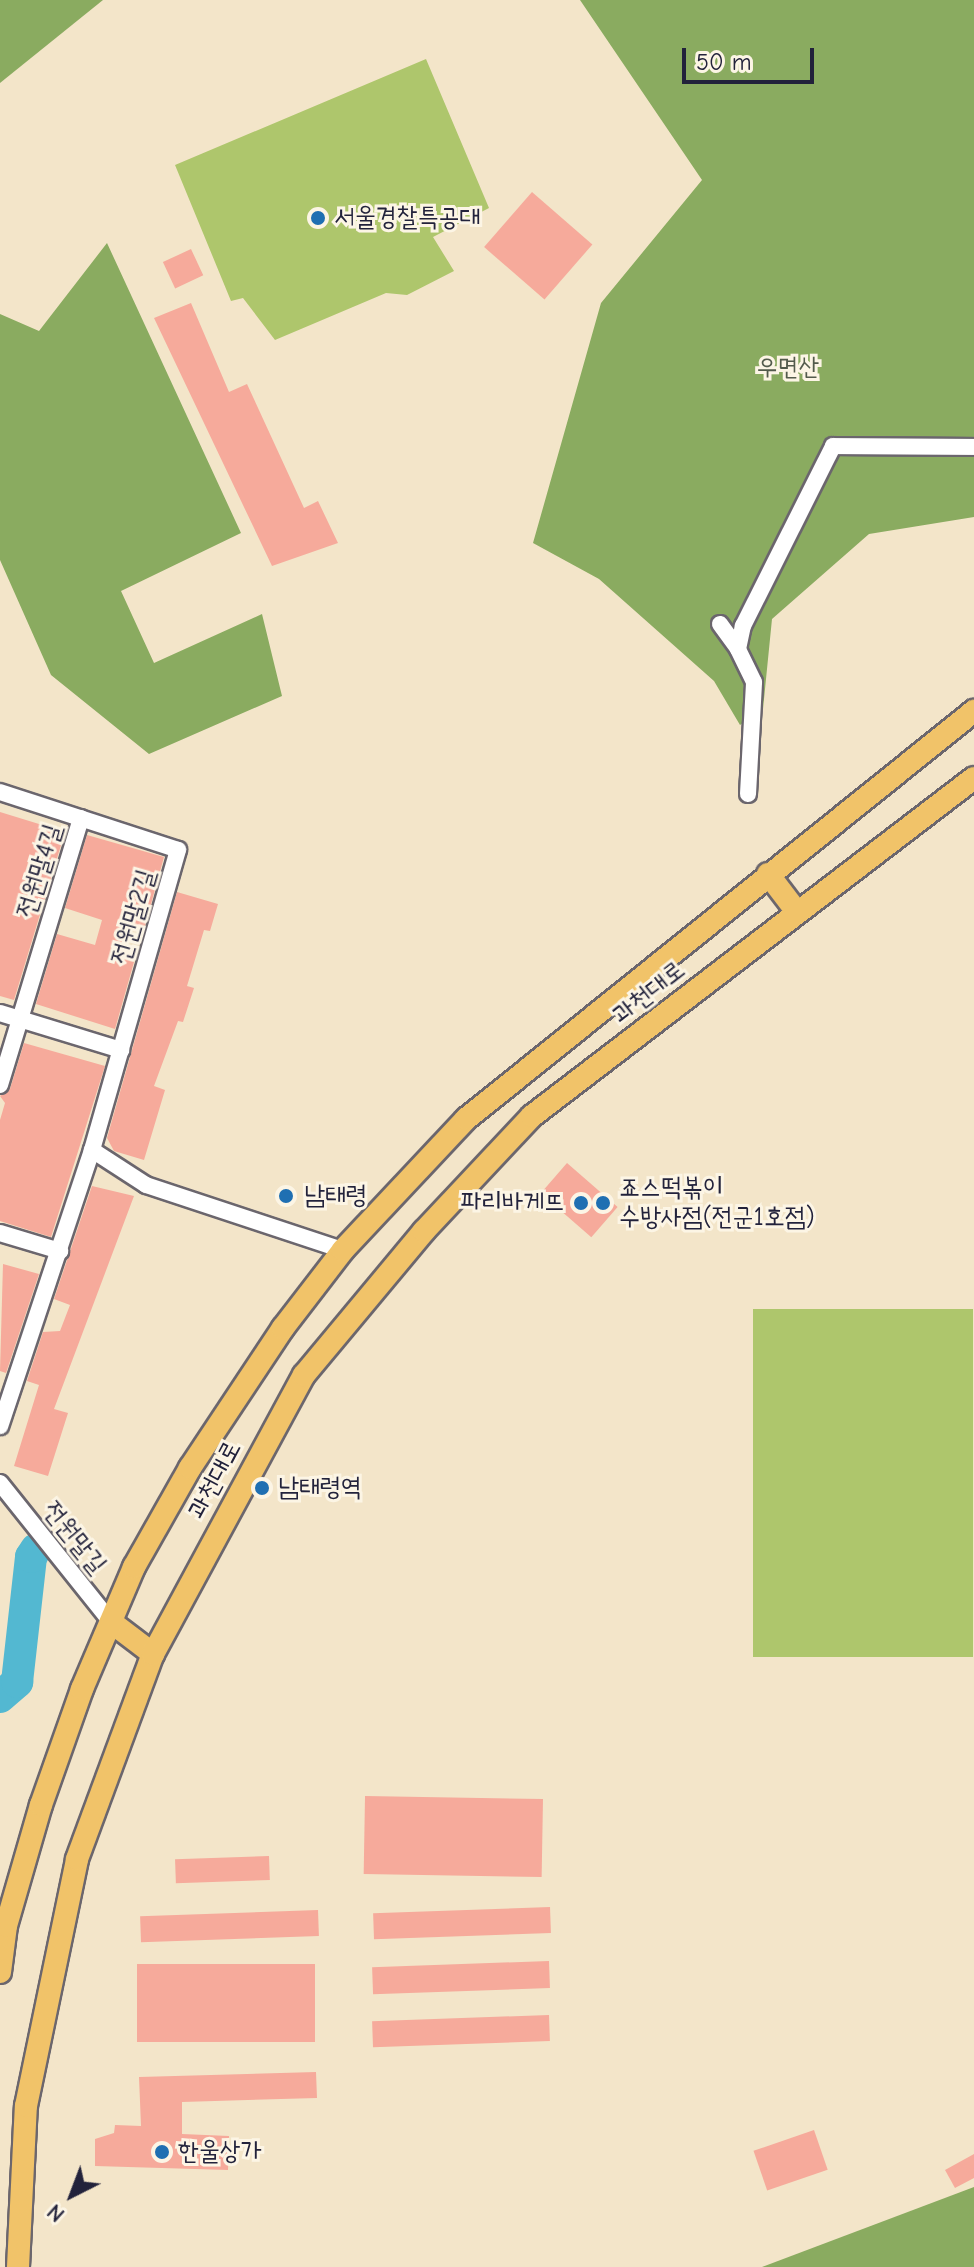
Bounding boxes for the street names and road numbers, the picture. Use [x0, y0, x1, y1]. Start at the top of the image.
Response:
street label: 전원말4길 [11, 820, 69, 922]
street label: 전원말2길 [106, 866, 162, 968]
street label: 과천대로 [606, 955, 692, 1031]
street label: 과천대로 [182, 1436, 248, 1524]
street label: 전원말길 [36, 1496, 112, 1580]

